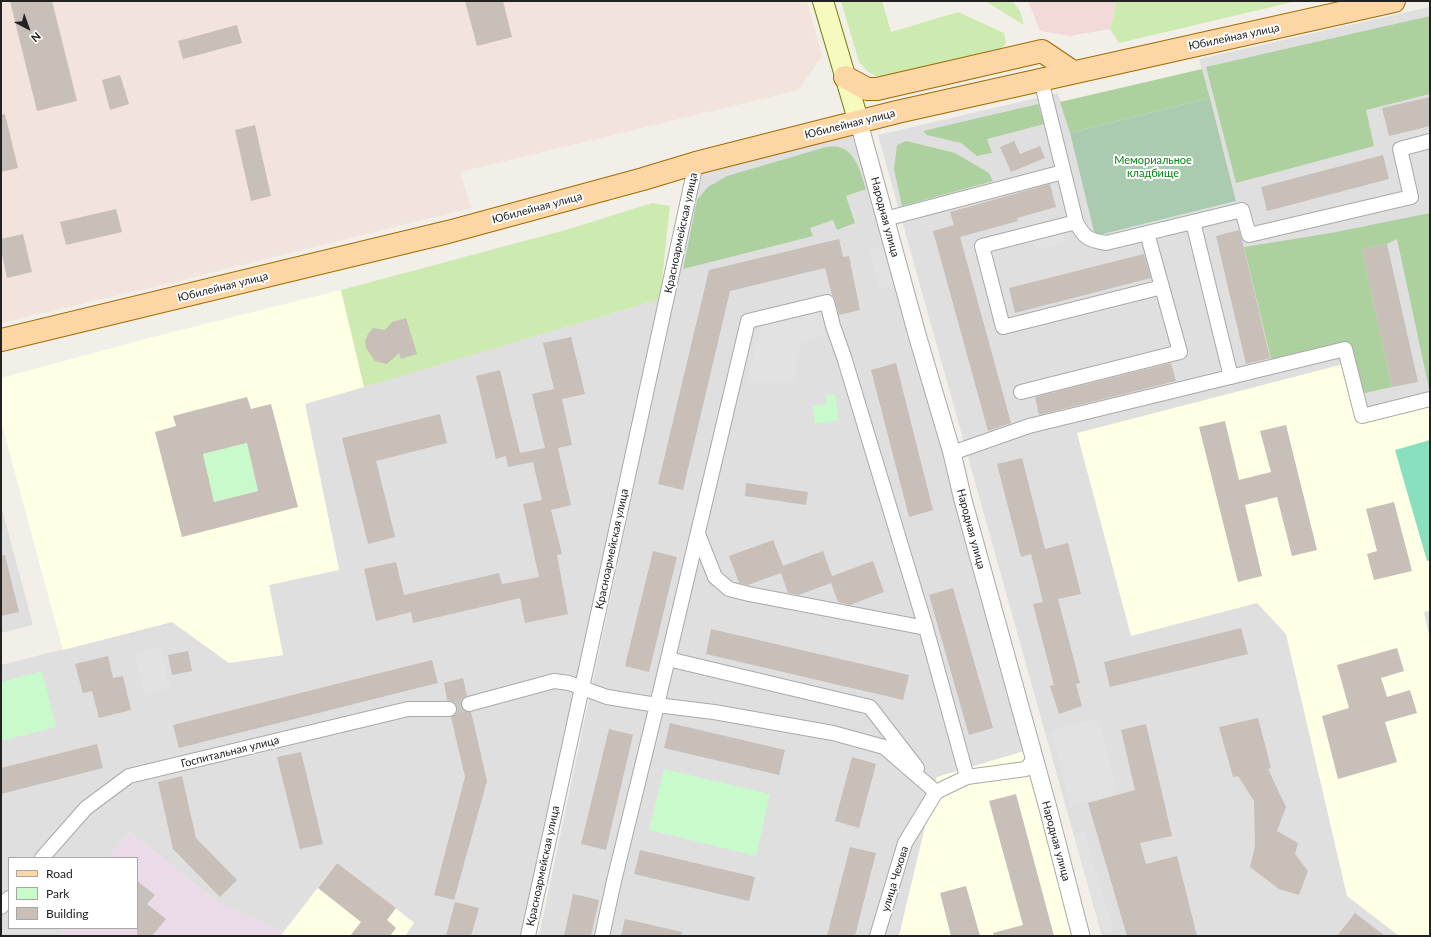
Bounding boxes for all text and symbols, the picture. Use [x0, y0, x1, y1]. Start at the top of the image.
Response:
north arrow [8, 8, 48, 48]
street label: Юбилейная улица [1187, 21, 1281, 53]
text: N [29, 30, 44, 45]
street label: Юбилейная улица [803, 106, 897, 142]
park label: Мемориальное кладбище [1114, 153, 1192, 179]
street label: Красноармейская улица [662, 172, 700, 294]
street label: Народная улица [868, 175, 902, 259]
street label: Юбилейная улица [491, 190, 583, 226]
street label: Юбилейная улица [176, 269, 270, 305]
street label: Народная улица [954, 487, 988, 571]
street label: Красноармейская улица [593, 488, 631, 610]
street label: Госпитальная улица [180, 733, 280, 771]
street label: Народная улица [1039, 799, 1073, 883]
street label: Красноармейская улица [524, 805, 562, 927]
street label: улица Чехова [879, 845, 911, 913]
legend [8, 857, 138, 929]
text: Road [46, 866, 73, 881]
text: Park [46, 886, 69, 901]
text: Building [46, 906, 89, 921]

